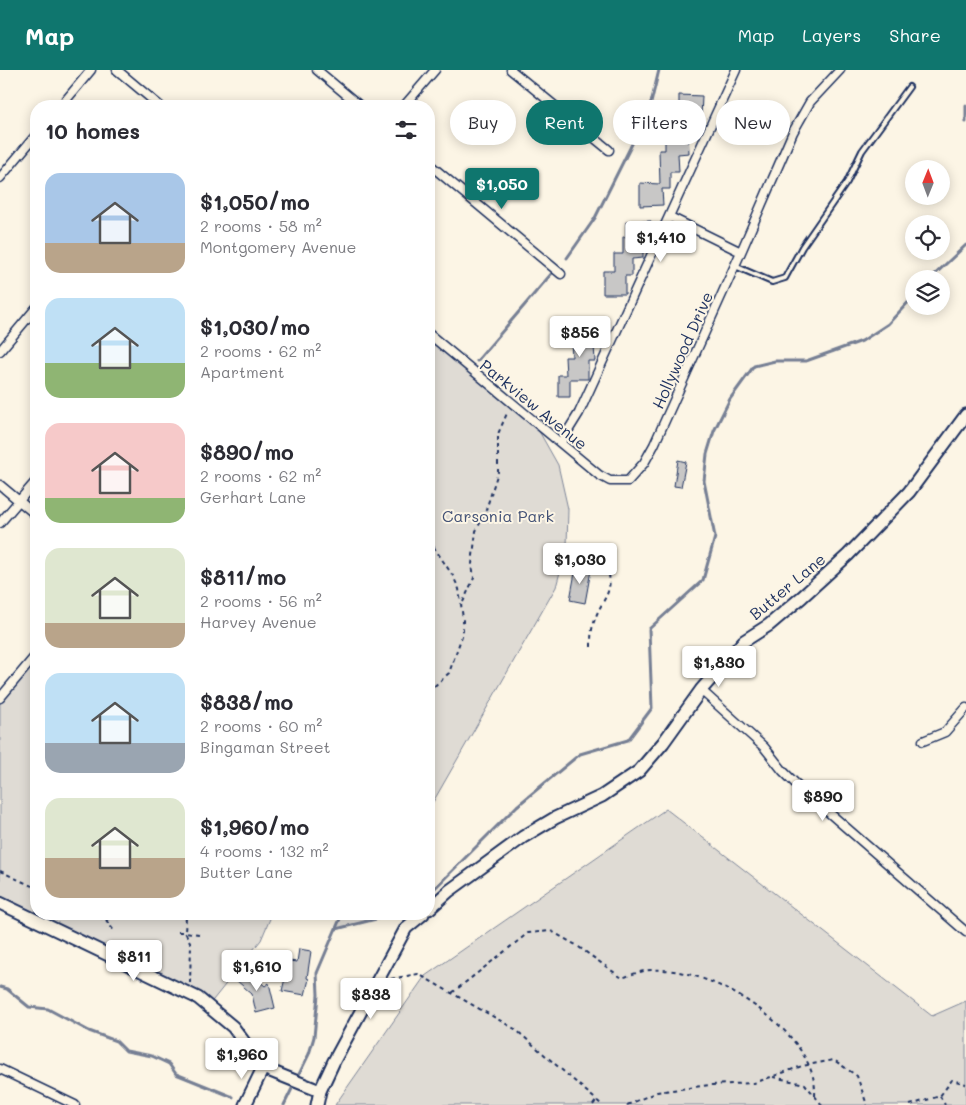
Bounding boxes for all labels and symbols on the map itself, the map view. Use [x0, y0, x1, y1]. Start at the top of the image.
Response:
north arrow [905, 160, 950, 205]
pin: $1,050 [461, 168, 543, 210]
pin: $1,410 [620, 220, 702, 263]
street label: Hollywood Drive [647, 288, 717, 412]
pin: $856 [550, 316, 610, 358]
street label: Parkview Avenue [476, 354, 592, 454]
park label: Carsonia Park [442, 505, 554, 526]
pin: $1,030 [539, 542, 621, 585]
street label: Butter Lane [745, 548, 829, 624]
pin: $1,830 [678, 646, 760, 688]
pin: $890 [793, 780, 853, 822]
pin: $811 [104, 940, 164, 982]
pin: $1,610 [216, 950, 298, 992]
pin: $838 [341, 978, 401, 1020]
pin: $1,960 [201, 1038, 283, 1080]

